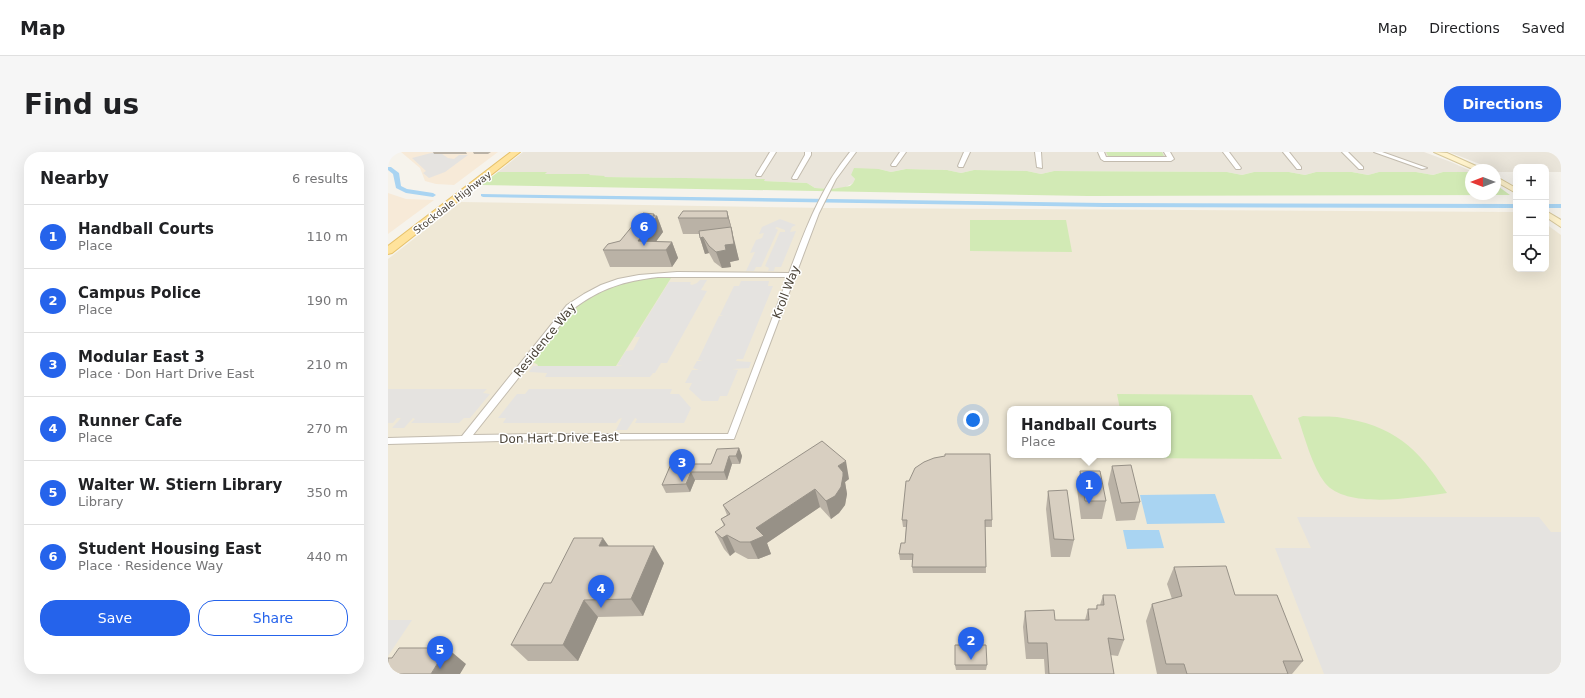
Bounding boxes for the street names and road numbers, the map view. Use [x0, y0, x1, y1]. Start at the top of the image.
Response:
street label: Stockdale Highway [411, 169, 493, 236]
street label: Kroll Way [769, 263, 803, 321]
street label: Residence Way [511, 300, 579, 380]
street label: Don Hart Drive East [499, 430, 619, 446]

